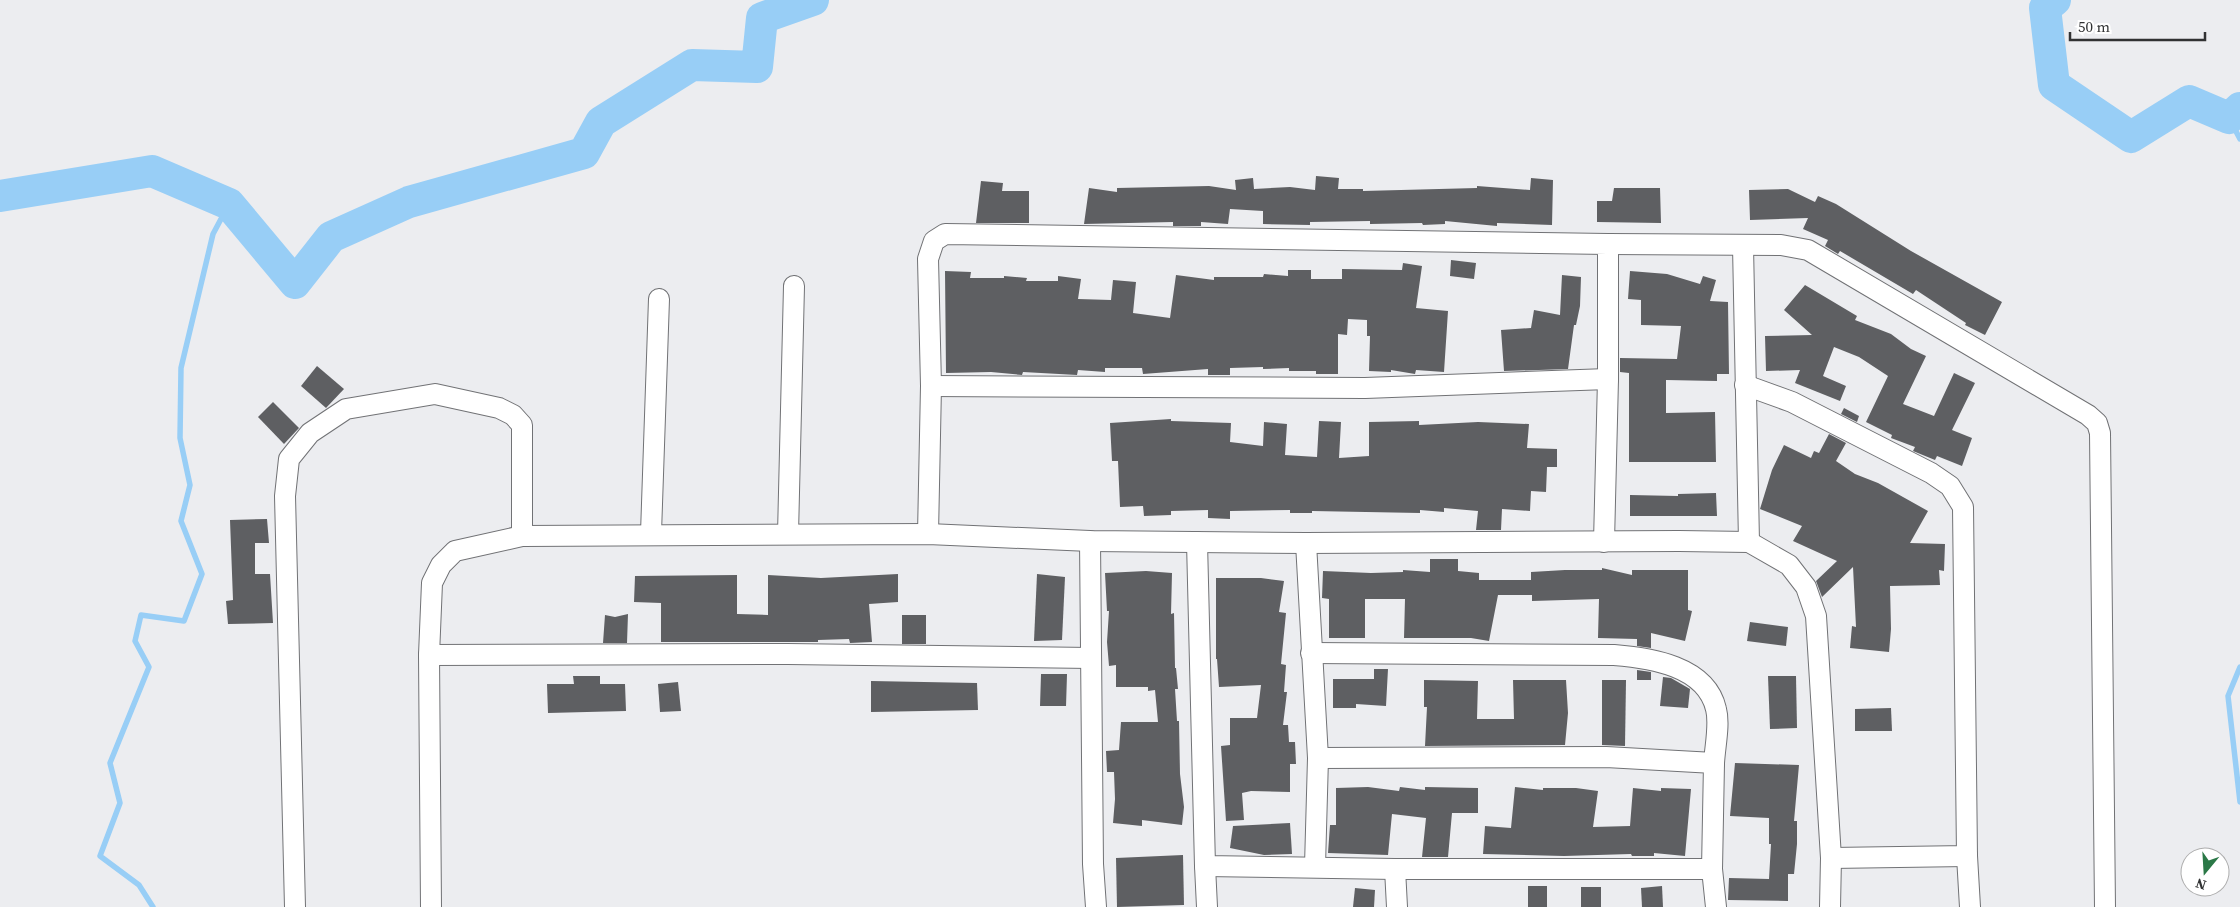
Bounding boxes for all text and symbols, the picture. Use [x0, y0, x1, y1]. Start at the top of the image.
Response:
scale bar [2070, 10, 2205, 42]
text: 50 m [2078, 16, 2110, 37]
north arrow [2180, 847, 2230, 897]
text: N [2193, 873, 2209, 895]

